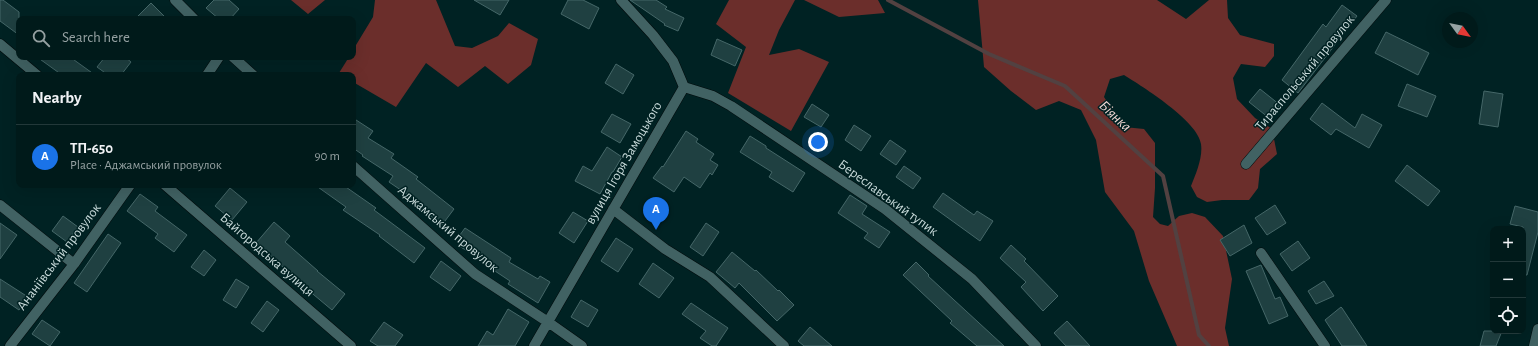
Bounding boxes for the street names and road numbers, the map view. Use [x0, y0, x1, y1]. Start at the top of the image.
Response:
street label: Тираспольський провулок [1253, 12, 1358, 133]
street label: вулиця Ігоря Замоцького [583, 99, 665, 227]
street label: Береславський тупик [836, 157, 941, 239]
street label: Аджамський провулок [395, 183, 501, 275]
street label: Ананіївський провулок [14, 201, 104, 313]
street label: Байгородська вулиця [217, 210, 317, 300]

